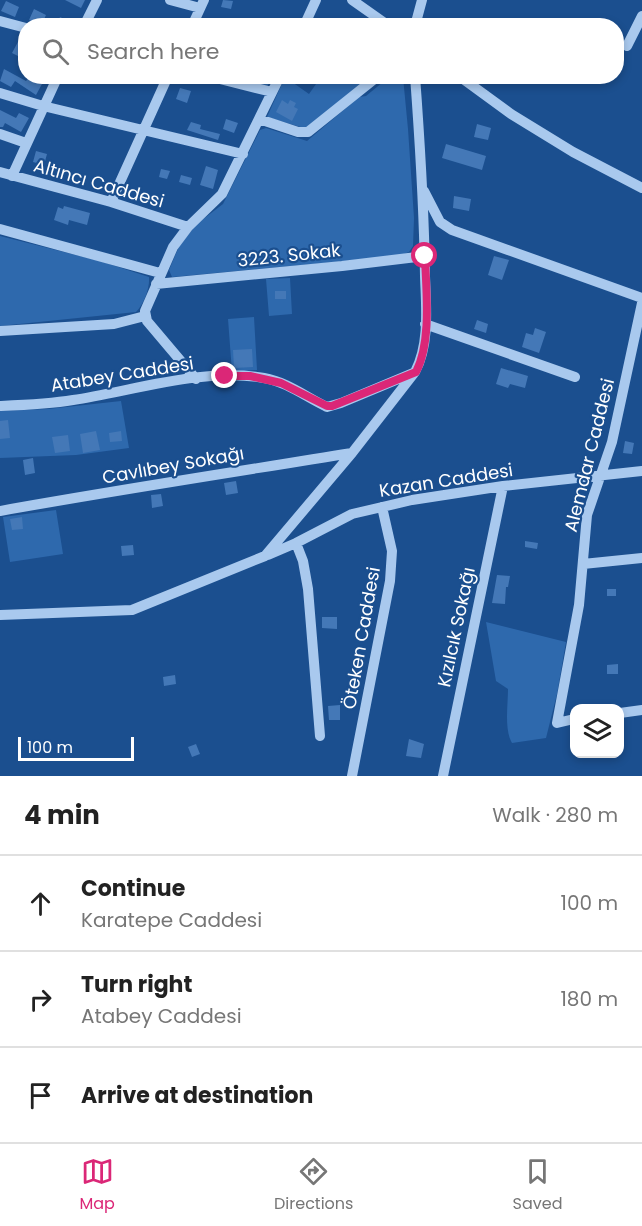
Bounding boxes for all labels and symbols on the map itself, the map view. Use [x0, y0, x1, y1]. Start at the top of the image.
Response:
street label: Altıncı Caddesi [31, 152, 167, 214]
street label: 3223. Sokak [236, 237, 342, 273]
route start [411, 242, 437, 268]
street label: Atabey Caddesi [49, 350, 195, 398]
route end [211, 362, 237, 388]
street label: Alemdar Caddesi [558, 376, 620, 534]
street label: Cavlıbey Sokağı [100, 440, 246, 490]
street label: Kazan Caddesi [377, 457, 515, 503]
street label: Öteken Caddesi [336, 565, 386, 711]
street label: Kızılcık Sokağı [431, 565, 481, 689]
scale bar [18, 734, 134, 762]

